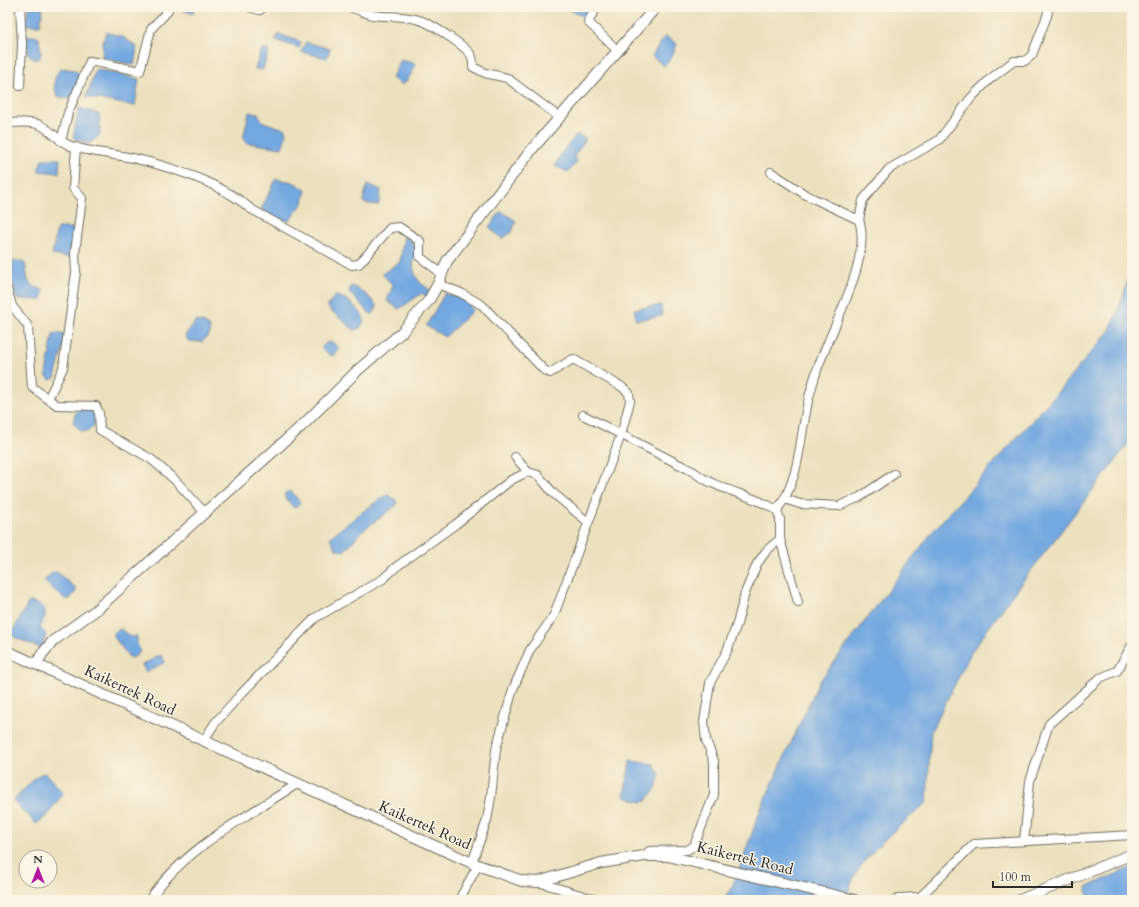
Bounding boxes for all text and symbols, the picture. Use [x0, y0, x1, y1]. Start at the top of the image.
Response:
street label: Kaikertek Road [81, 660, 179, 720]
street label: Kaikertek Road [376, 796, 474, 854]
street label: Kaikertek Road [695, 836, 795, 880]
north arrow [18, 849, 58, 889]
text: N [33, 852, 43, 867]
scale bar [993, 863, 1072, 889]
text: 100 m [999, 869, 1032, 885]

